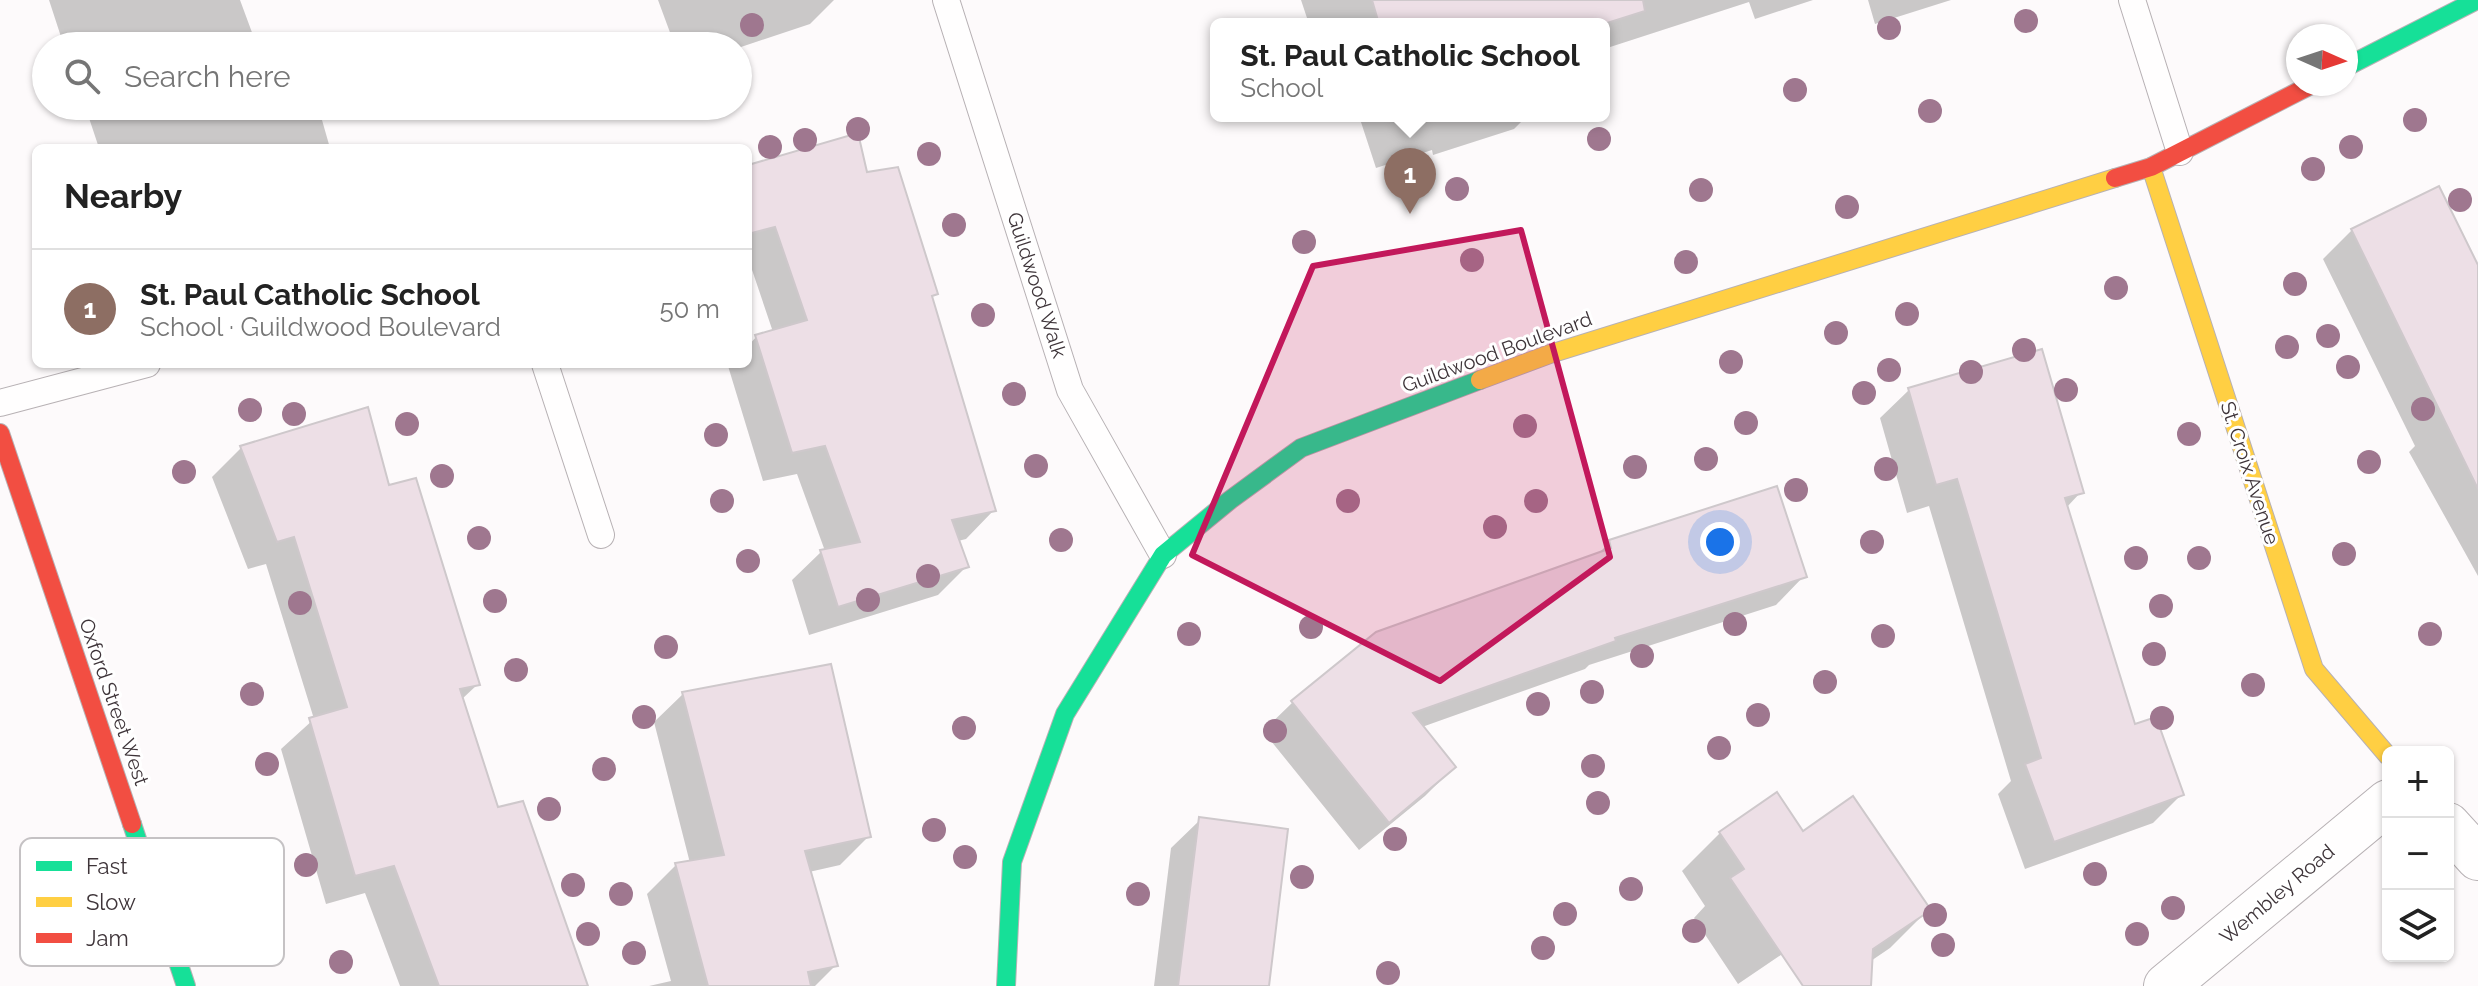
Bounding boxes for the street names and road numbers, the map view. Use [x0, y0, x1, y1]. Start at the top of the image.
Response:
street label: Guildwood Walk [1002, 209, 1072, 361]
street label: Guildwood Boulevard [1399, 306, 1595, 398]
street label: St. Croix Avenue [2216, 398, 2285, 548]
street label: Oxford Street West [74, 615, 154, 789]
street label: Wembley Road [2215, 839, 2339, 949]

